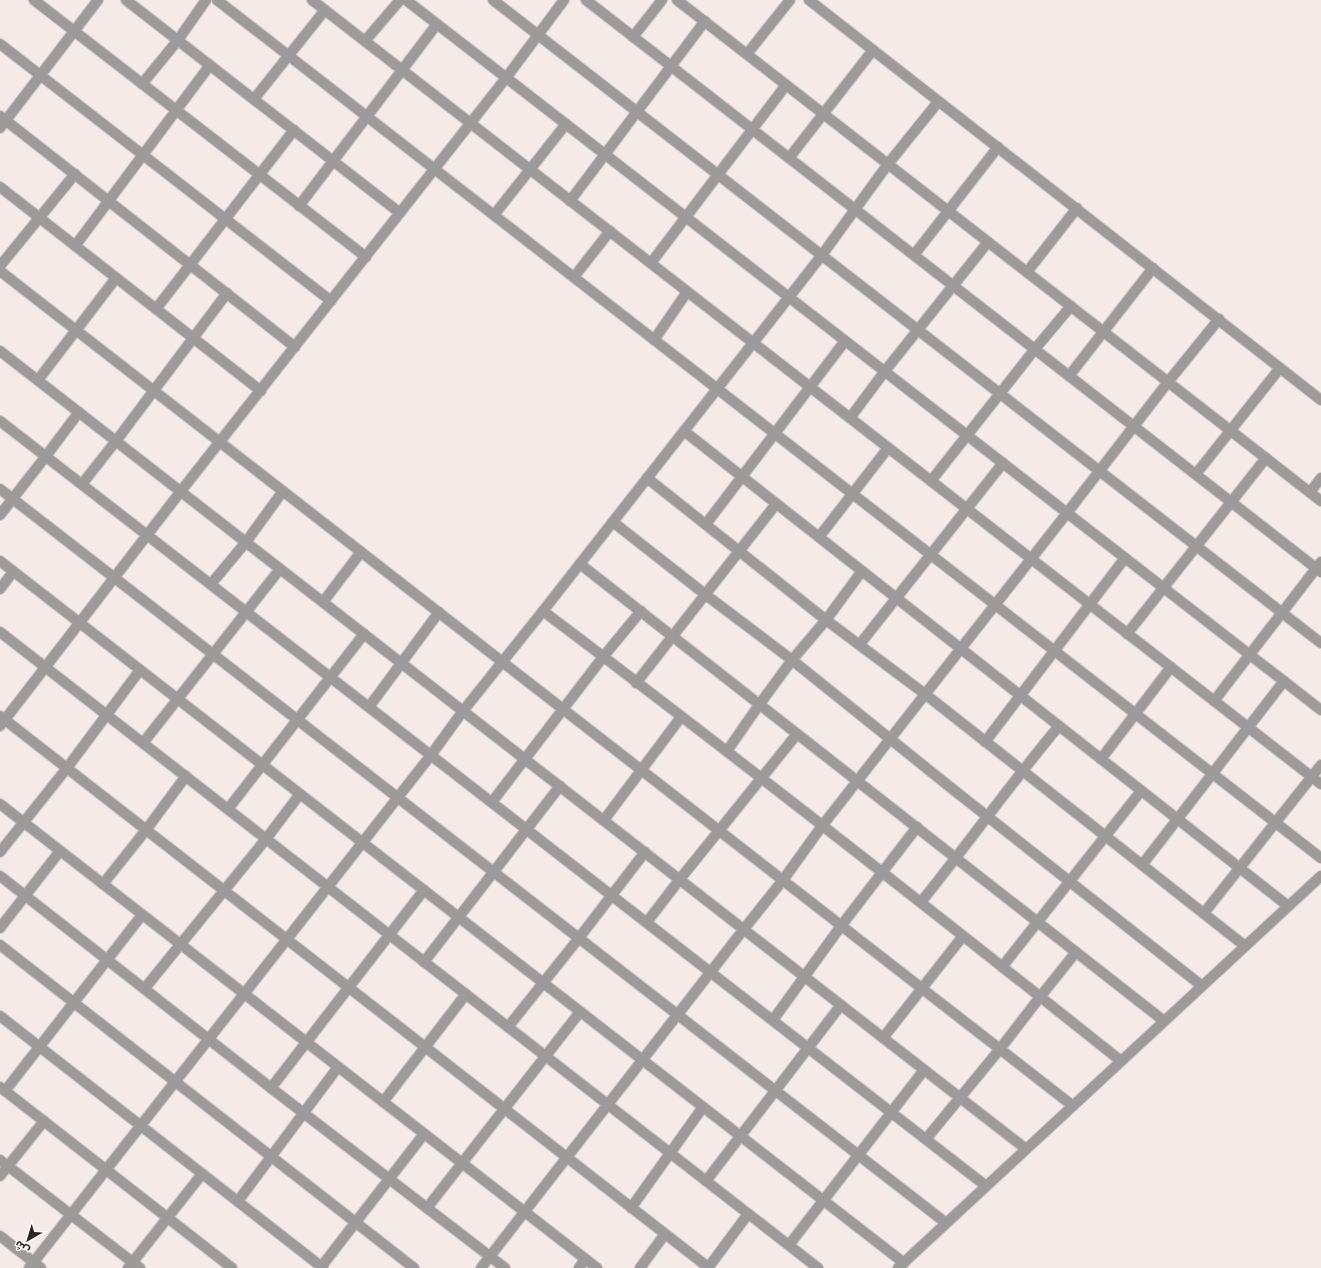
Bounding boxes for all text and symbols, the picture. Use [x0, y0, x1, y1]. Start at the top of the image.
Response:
north arrow [8, 1220, 48, 1260]
text: ش [12, 1238, 32, 1258]

